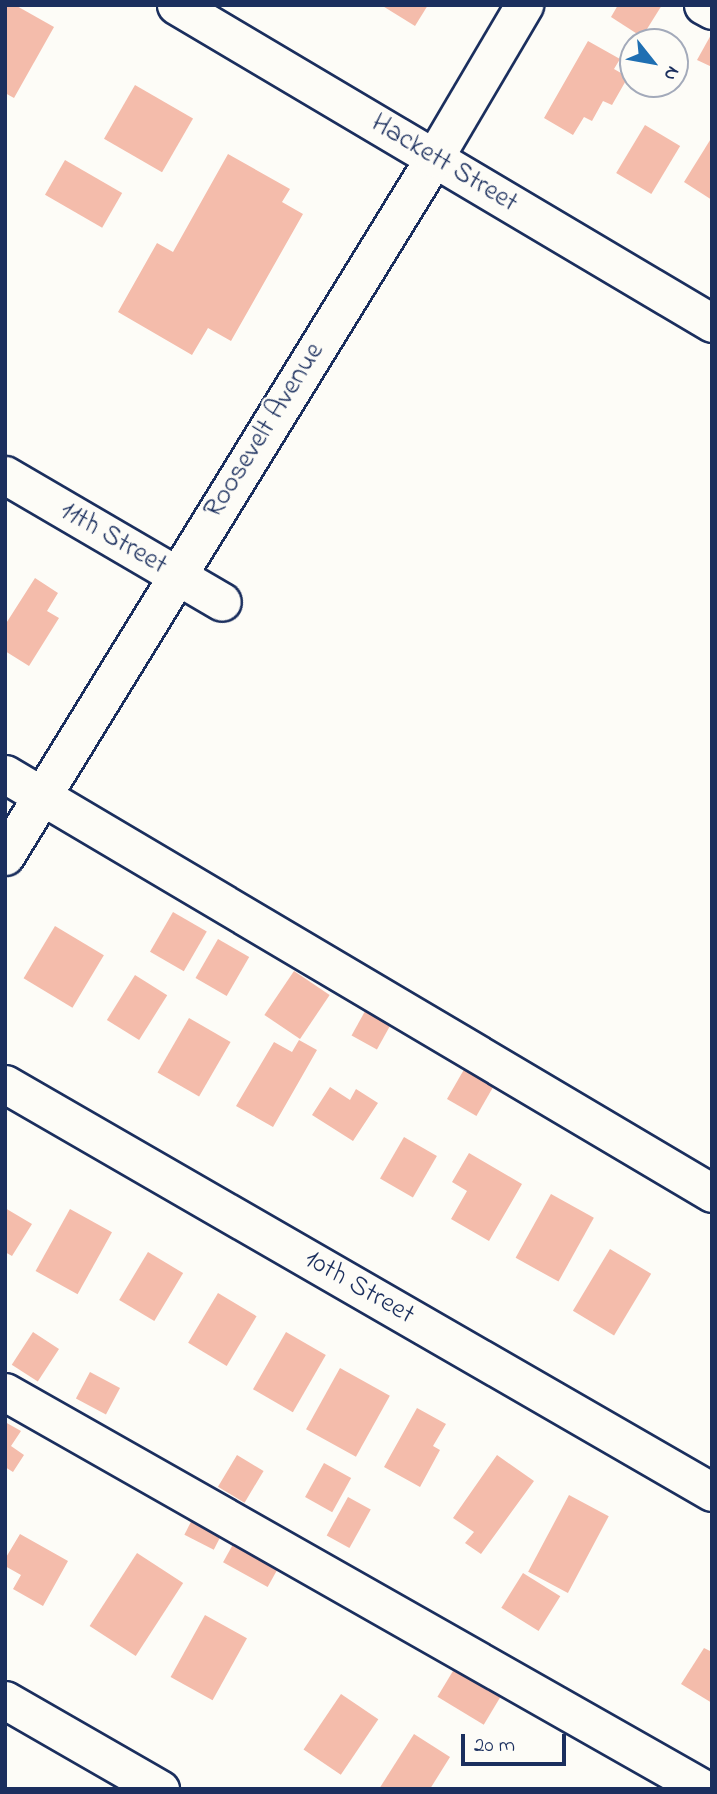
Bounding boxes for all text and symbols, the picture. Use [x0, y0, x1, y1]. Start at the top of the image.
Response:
north arrow [619, 28, 689, 98]
text: N [656, 61, 686, 85]
street label: Hackett Street [365, 107, 523, 221]
street label: Roosevelt Avenue [198, 337, 332, 525]
street label: 11th Street [53, 495, 173, 583]
street label: 10th Street [298, 1243, 420, 1333]
scale bar [465, 1720, 570, 1764]
text: 20 m [474, 1731, 515, 1761]

